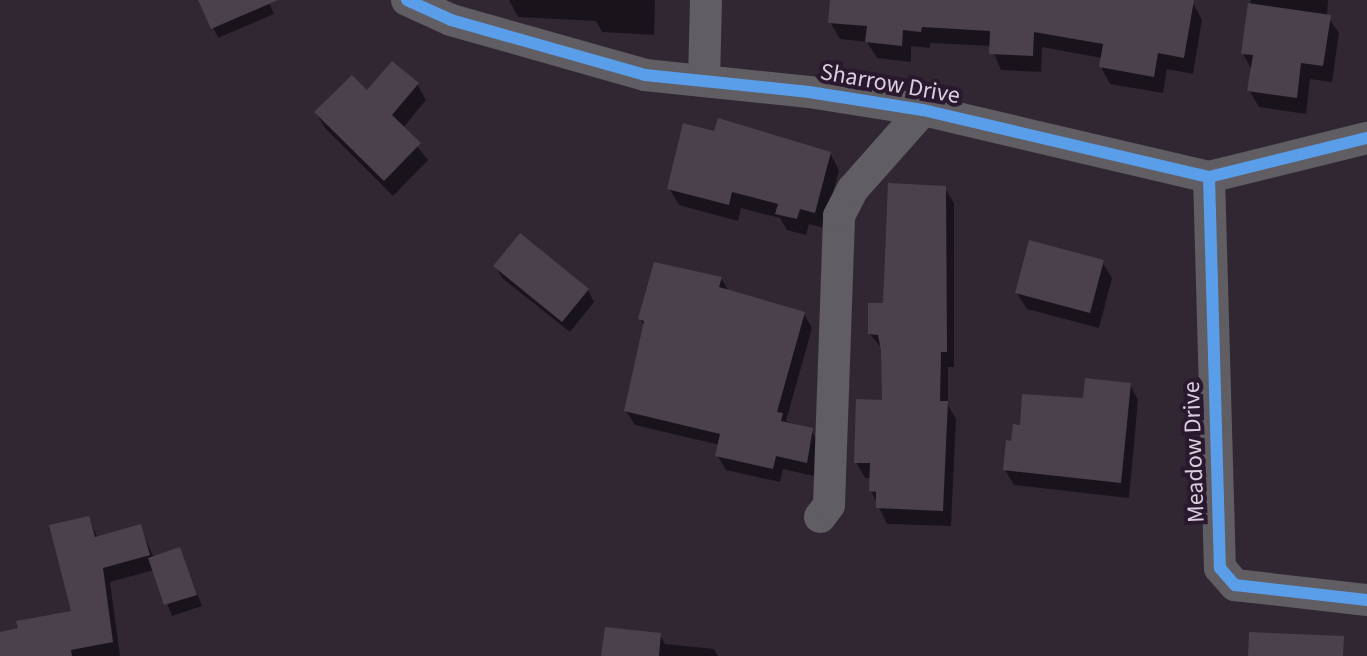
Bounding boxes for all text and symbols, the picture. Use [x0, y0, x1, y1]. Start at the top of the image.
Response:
street label: Sharrow Drive [818, 58, 962, 110]
street label: Meadow Drive [1177, 381, 1211, 523]

